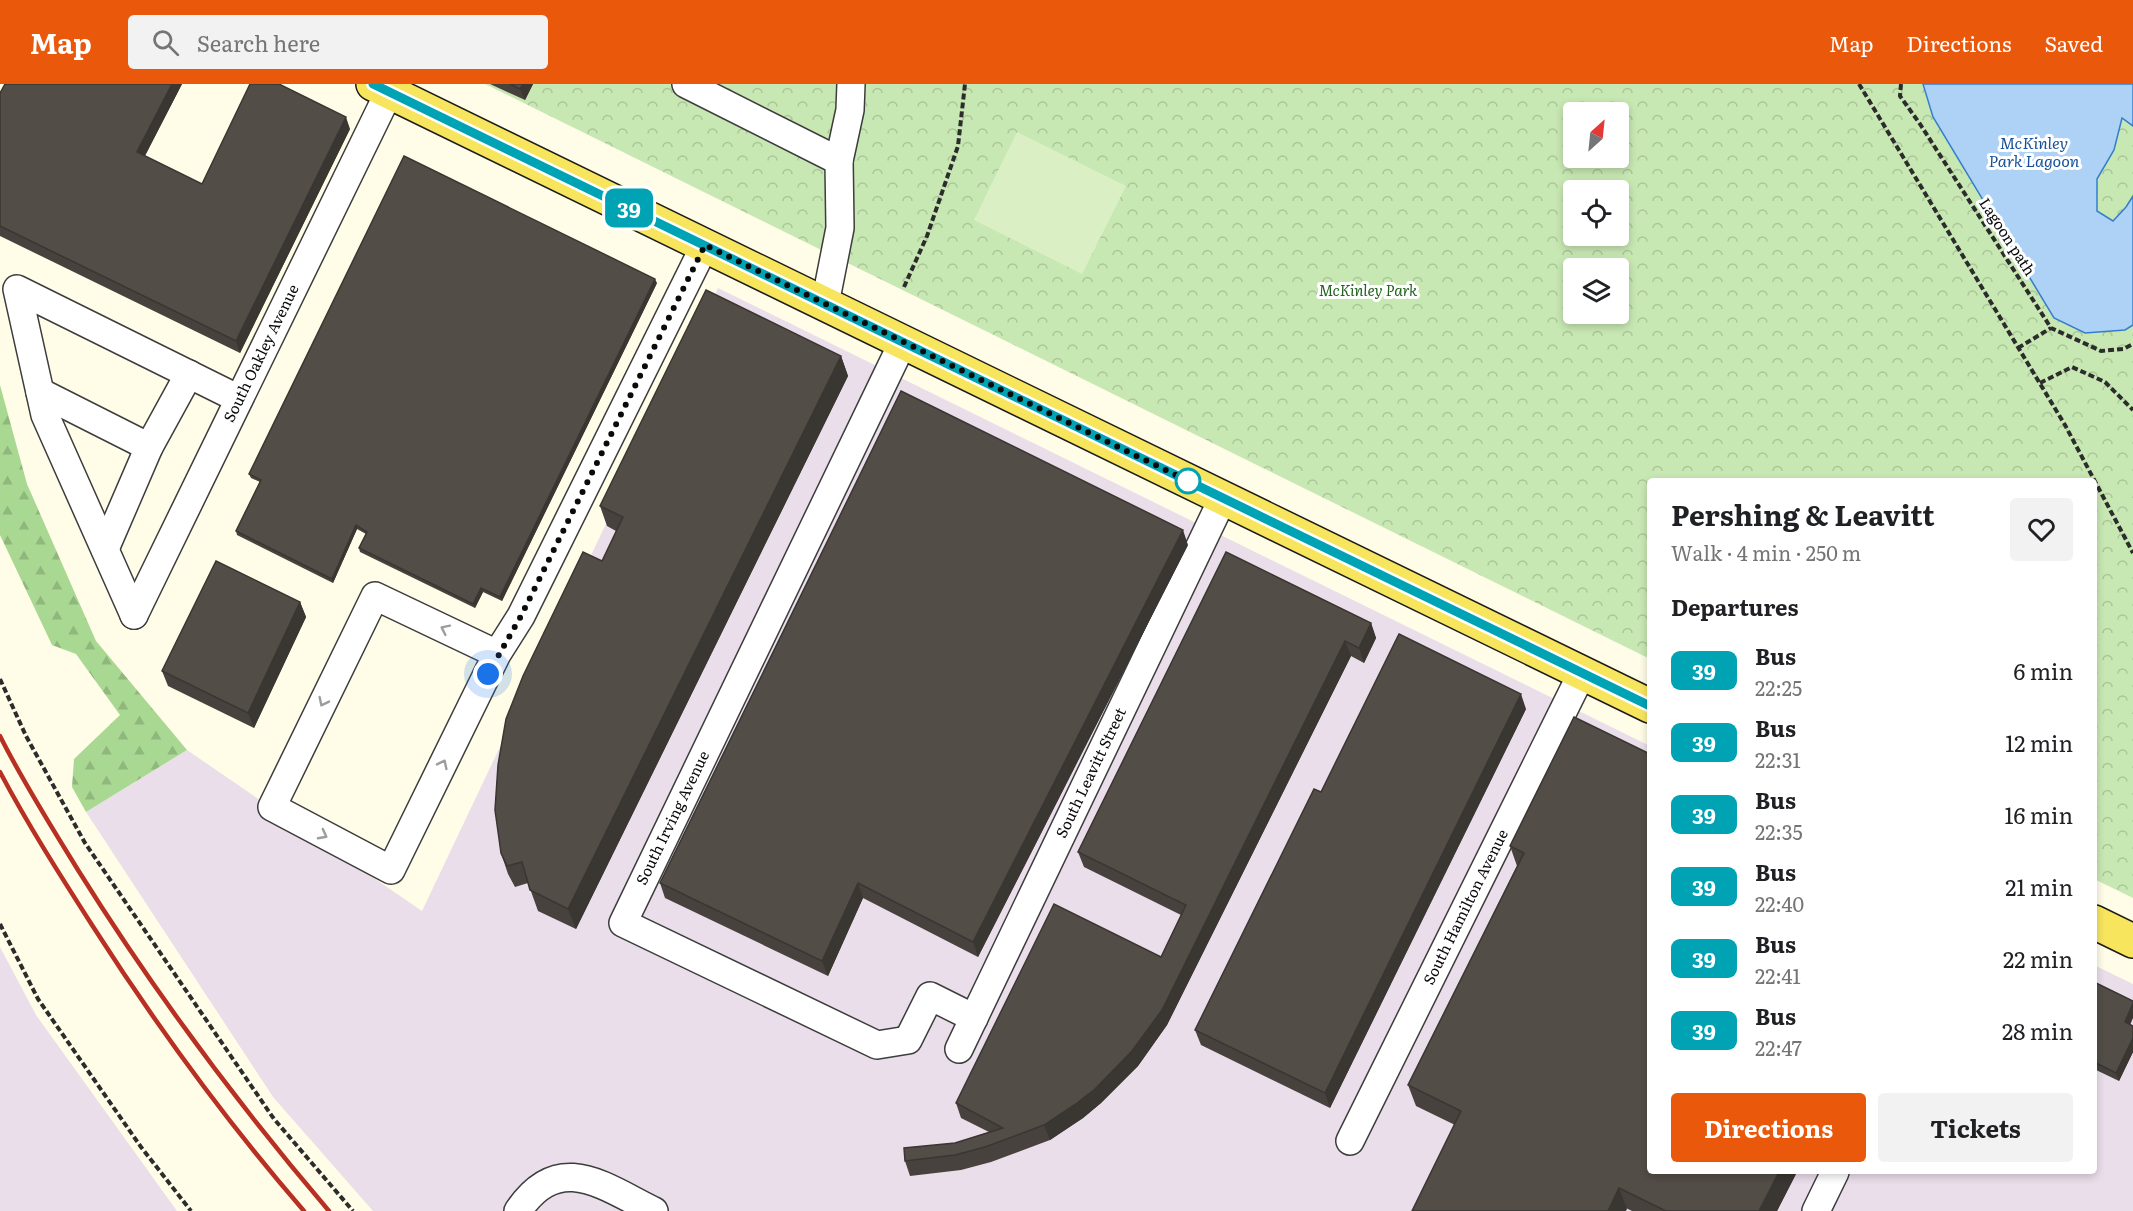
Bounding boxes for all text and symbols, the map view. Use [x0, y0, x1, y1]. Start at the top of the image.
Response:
search box [128, 15, 548, 69]
text: Map [30, 21, 92, 63]
icon: search [149, 26, 182, 59]
text: Search here [197, 26, 320, 59]
text: Map [1829, 27, 1874, 58]
text: Directions [1907, 27, 2012, 58]
text: Saved [2045, 27, 2103, 58]
north arrow [1563, 102, 1629, 168]
map controls [1563, 102, 1629, 324]
water label: McKinley Park Lagoon [1989, 130, 2080, 172]
button: locate [1563, 180, 1629, 246]
line badge: 39 [602, 188, 656, 228]
text: 39 [617, 193, 641, 224]
street label: Lagoon path [1974, 193, 2042, 280]
button: layers [1563, 258, 1629, 324]
park label: McKinley Park [1319, 278, 1418, 301]
street label: South Oakley Avenue [217, 280, 304, 426]
unlabelled marker [1175, 468, 1201, 494]
text: Pershing & Leavitt [1671, 493, 1935, 535]
button: heart [2010, 498, 2073, 561]
text: Walk · 4 min · 250 m [1671, 537, 1861, 567]
text: Departures [1671, 590, 1798, 623]
one-way arrow [440, 624, 451, 636]
text: Bus [1755, 639, 1796, 672]
text: 6 min [2014, 654, 2073, 687]
text: 39 [1692, 655, 1716, 686]
your location [473, 659, 503, 689]
text: 22:25 [1755, 672, 1802, 702]
one-way arrow [319, 695, 331, 706]
street label: South Leavitt Street [1049, 703, 1131, 841]
text: Bus [1755, 711, 1796, 744]
text: 12 min [2005, 726, 2073, 759]
text: 39 [1692, 727, 1716, 758]
text: 22:31 [1755, 744, 1801, 774]
street label: South Irving Avenue [629, 746, 714, 888]
one-way arrow [436, 759, 448, 770]
text: Bus [1755, 783, 1796, 816]
text: 16 min [2005, 798, 2073, 831]
text: 39 [1692, 799, 1716, 830]
text: 22:35 [1755, 816, 1803, 846]
street label: South Hamilton Avenue [1416, 825, 1513, 988]
one-way arrow [317, 827, 328, 839]
text: Bus [1755, 855, 1796, 888]
text: 21 min [2005, 870, 2073, 903]
text: 39 [1692, 871, 1716, 902]
text: 22:40 [1755, 888, 1804, 918]
text: Bus [1755, 927, 1796, 960]
text: 22 min [2003, 942, 2073, 975]
text: 39 [1692, 943, 1716, 974]
text: 22:41 [1755, 960, 1801, 990]
text: Bus [1755, 999, 1796, 1032]
text: 28 min [2002, 1014, 2073, 1047]
text: 39 [1692, 1015, 1716, 1046]
text: 22:47 [1755, 1032, 1802, 1062]
button: Directions [1671, 1093, 1866, 1162]
button: Tickets [1878, 1093, 2073, 1162]

